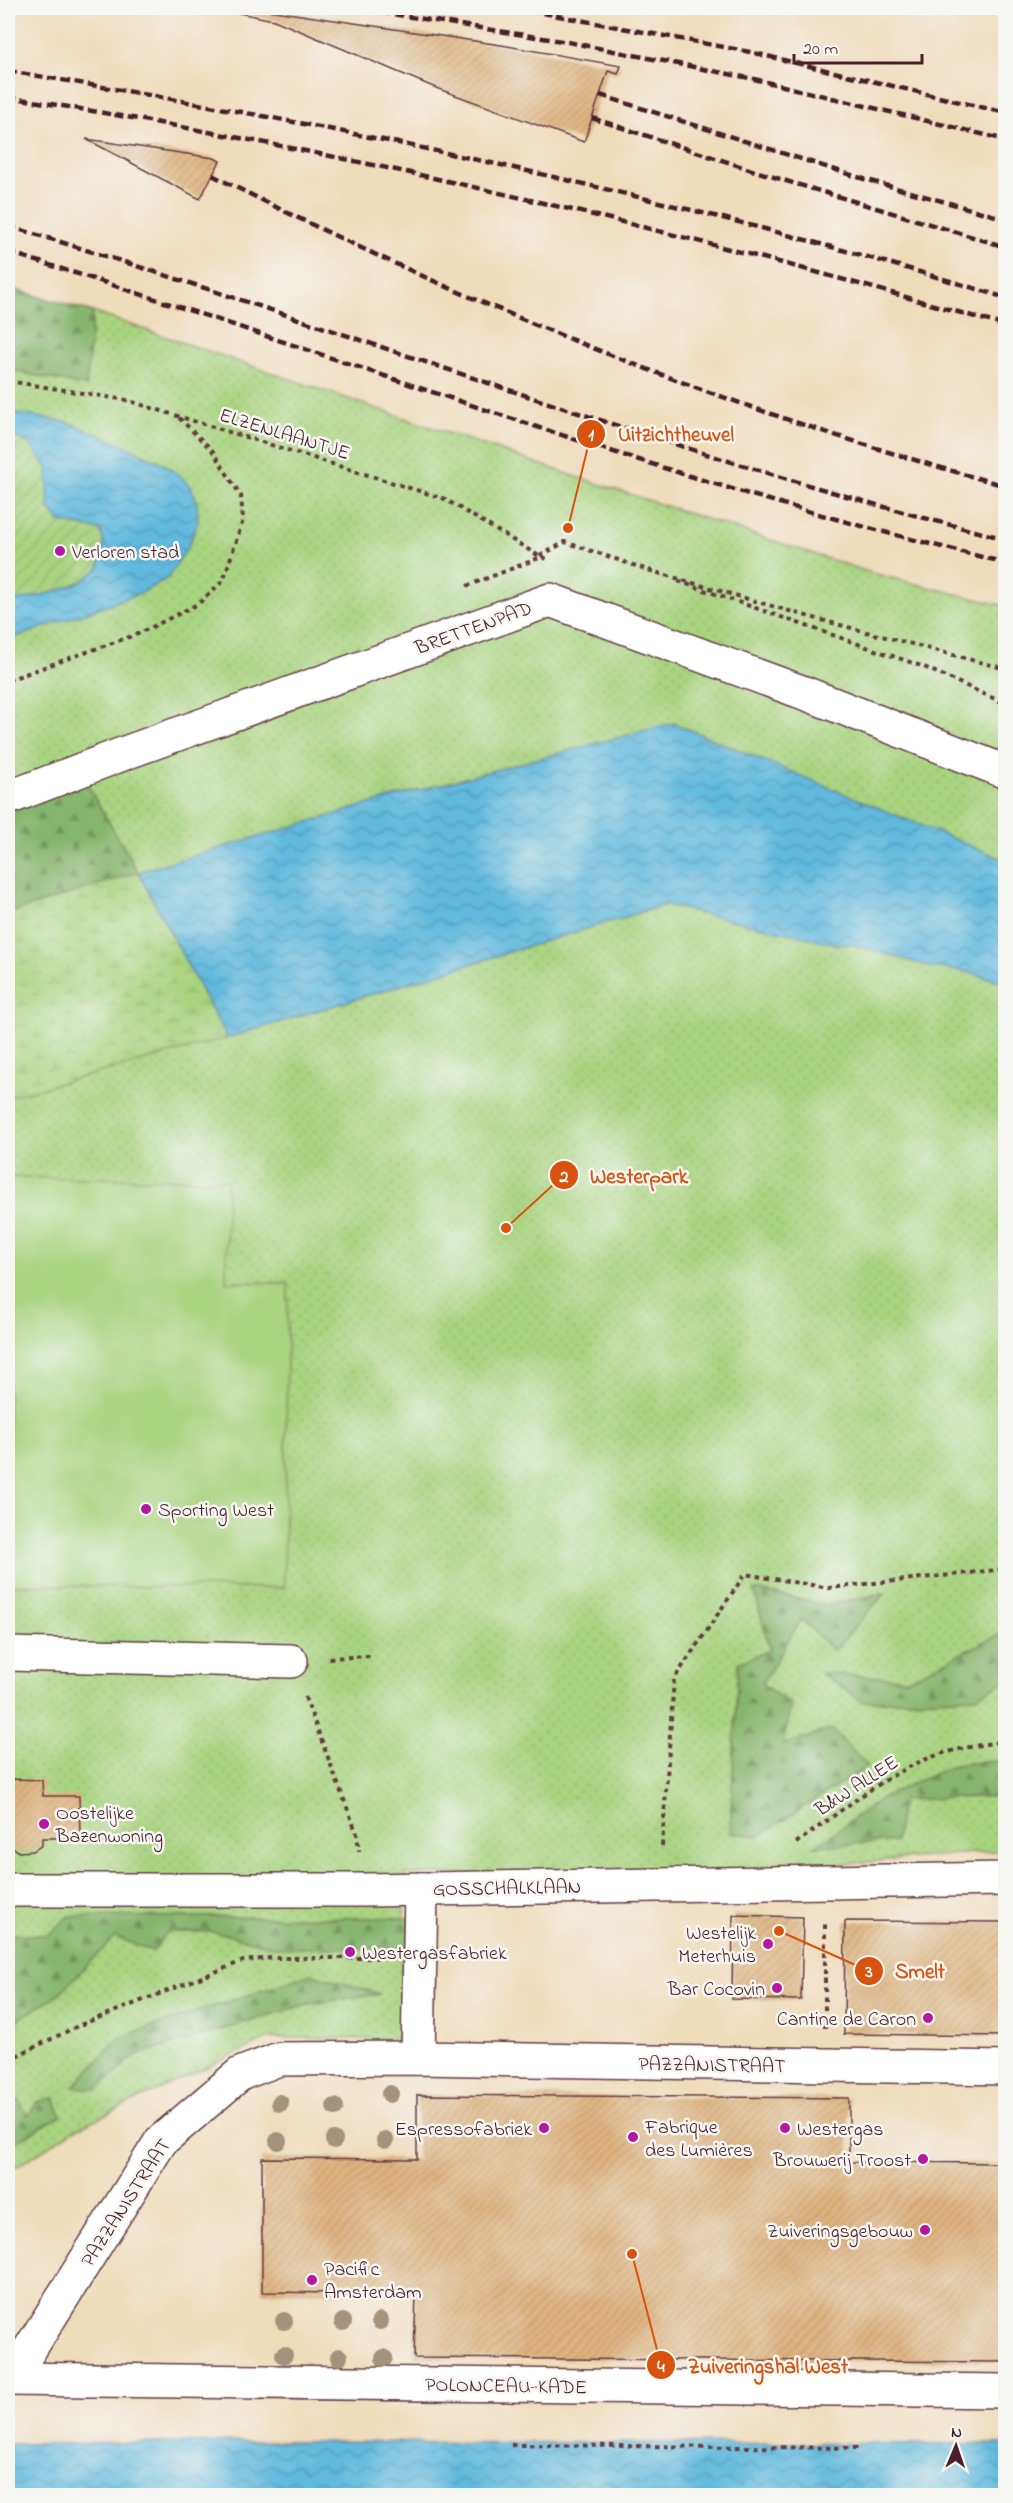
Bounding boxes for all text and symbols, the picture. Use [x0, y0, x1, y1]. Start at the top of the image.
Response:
scale bar [794, 27, 922, 65]
text: 20 m [803, 37, 838, 63]
street label: ELZENLAANTJE [215, 402, 353, 469]
callout: Uitzichtheuvel [576, 415, 746, 454]
text: Uitzichtheuvel [618, 421, 734, 451]
text: 1 [588, 423, 594, 449]
place label: Verloren stad [71, 539, 179, 568]
marker: Verloren stad [53, 544, 67, 558]
street label: BRETTENPAD [410, 595, 536, 664]
callout: Westerpark [549, 1156, 700, 1195]
text: Westerpark [590, 1163, 689, 1193]
text: 2 [559, 1165, 569, 1191]
place label: Sporting West [158, 1497, 274, 1527]
marker: Sporting West [139, 1502, 153, 1516]
street label: B&W ALLEE [809, 1749, 905, 1826]
place label: Oostelijke Bazenwoning [55, 1800, 163, 1853]
marker: Oostelijke Bazenwoning [37, 1817, 51, 1831]
street label: GOSSCHALKLAAN [433, 1874, 581, 1905]
place label: Westelijk Meterhuis [678, 1920, 756, 1972]
marker: Westelijk Meterhuis [761, 1937, 775, 1951]
place label: Westergasfabriek [362, 1940, 507, 1970]
marker: Westergasfabriek [343, 1945, 357, 1959]
callout: Smelt [854, 1951, 957, 1990]
text: Smelt [895, 1958, 946, 1988]
text: 3 [864, 1960, 873, 1986]
place label: Bar Cocovin [667, 1976, 765, 2005]
marker: Bar Cocovin [770, 1981, 784, 1995]
place label: Cantine de Caron [777, 2006, 916, 2035]
marker: Cantine de Caron [921, 2011, 935, 2025]
street label: PAZZANISTRAAT [638, 2051, 786, 2082]
place label: Fabrique des Lumières [644, 2114, 753, 2166]
place label: Espressofabriek [395, 2116, 532, 2145]
place label: Westergas [797, 2116, 884, 2146]
marker: Espressofabriek [537, 2121, 551, 2135]
marker: Westergas [778, 2121, 792, 2135]
marker: Fabrique des Lumières [626, 2130, 640, 2144]
street label: PAZZANISTRAAT [75, 2134, 179, 2273]
place label: Brouwerij Troost [772, 2147, 911, 2176]
marker: Brouwerij Troost [916, 2152, 930, 2166]
place label: Zuiveringsgebouw [767, 2218, 913, 2248]
marker: Zuiveringsgebouw [918, 2223, 932, 2237]
place label: Pacific Amsterdam [324, 2256, 421, 2308]
marker: Pacific Amsterdam [305, 2273, 319, 2287]
callout: Zuiveringshal West [646, 2346, 860, 2385]
text: Zuiveringshal West [688, 2353, 849, 2385]
text: 4 [657, 2355, 665, 2381]
street label: POLONCEAU-KADE [425, 2372, 587, 2403]
north arrow [926, 2416, 986, 2476]
text: N [951, 2421, 962, 2445]

